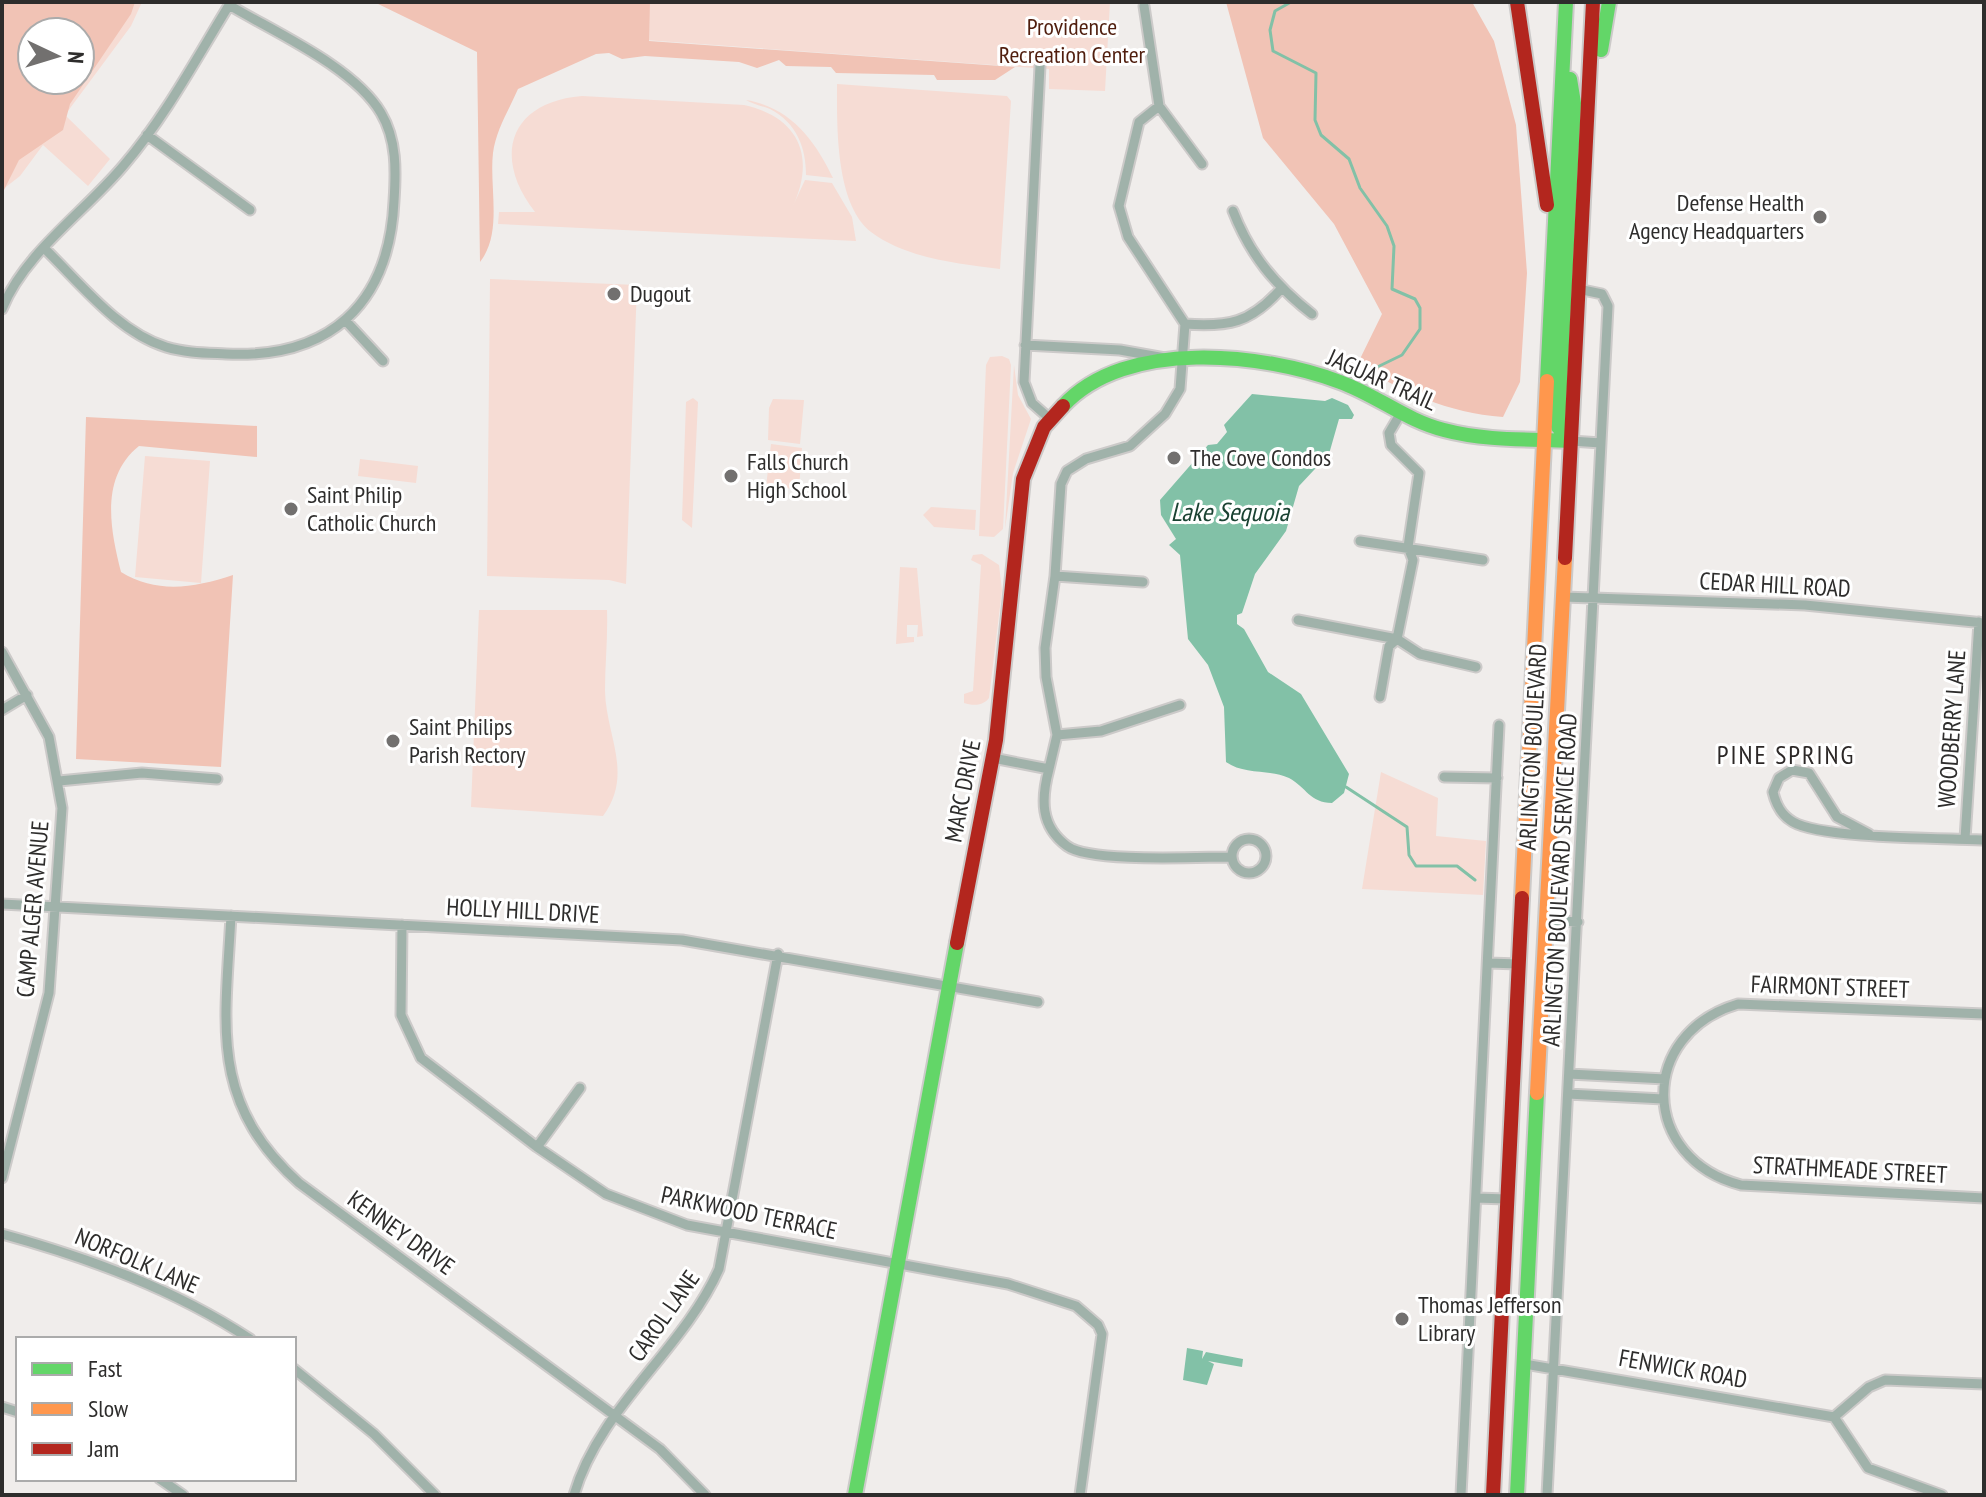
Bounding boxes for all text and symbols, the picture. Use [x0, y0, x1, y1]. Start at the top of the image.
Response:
park label: Providence Recreation Center [999, 11, 1146, 70]
north arrow [16, 16, 96, 96]
text: N [62, 50, 90, 64]
place label: Defense Health Agency Headquarters [1629, 187, 1804, 246]
marker: Defense Health Agency Headquarters [1811, 208, 1829, 226]
place label: Dugout [630, 278, 691, 309]
marker: Dugout [605, 285, 623, 303]
street label: JAGUAR TRAIL [1322, 341, 1442, 417]
place label: The Cove Condos [1190, 442, 1331, 473]
place label: Falls Church High School [747, 446, 849, 505]
marker: The Cove Condos [1165, 449, 1183, 467]
marker: Falls Church High School [722, 467, 740, 485]
place label: Saint Philip Catholic Church [307, 479, 436, 538]
water label: Lake Sequoia [1171, 495, 1291, 528]
marker: Saint Philip Catholic Church [282, 500, 300, 518]
street label: CEDAR HILL ROAD [1699, 565, 1851, 604]
street label: ARLINGTON BOULEVARD [1512, 643, 1553, 851]
street label: WOODBERRY LANE [1931, 649, 1972, 809]
place label: Saint Philips Parish Rectory [409, 711, 526, 770]
street label: ARLINGTON BOULEVARD SERVICE ROAD [1535, 712, 1584, 1047]
marker: Saint Philips Parish Rectory [384, 732, 402, 750]
street label: MARC DRIVE [937, 737, 988, 845]
district label: PINE SPRING [1717, 738, 1855, 771]
street label: CAMP ALGER AVENUE [9, 819, 56, 999]
street label: HOLLY HILL DRIVE [446, 891, 600, 930]
street label: FAIRMONT STREET [1750, 968, 1910, 1005]
street label: STRATHMEADE STREET [1752, 1149, 1948, 1190]
street label: PARKWOOD TERRACE [658, 1179, 840, 1246]
street label: KENNEY DRIVE [342, 1183, 461, 1282]
street label: NORFOLK LANE [71, 1221, 204, 1301]
street label: CAROL LANE [621, 1264, 706, 1367]
place label: Thomas Jefferson Library [1418, 1289, 1561, 1348]
marker: Thomas Jefferson Library [1393, 1310, 1411, 1328]
legend [16, 1337, 296, 1481]
street label: FENWICK ROAD [1617, 1342, 1750, 1395]
text: Fast [88, 1353, 123, 1384]
text: Slow [88, 1393, 129, 1424]
text: Jam [87, 1433, 119, 1464]

